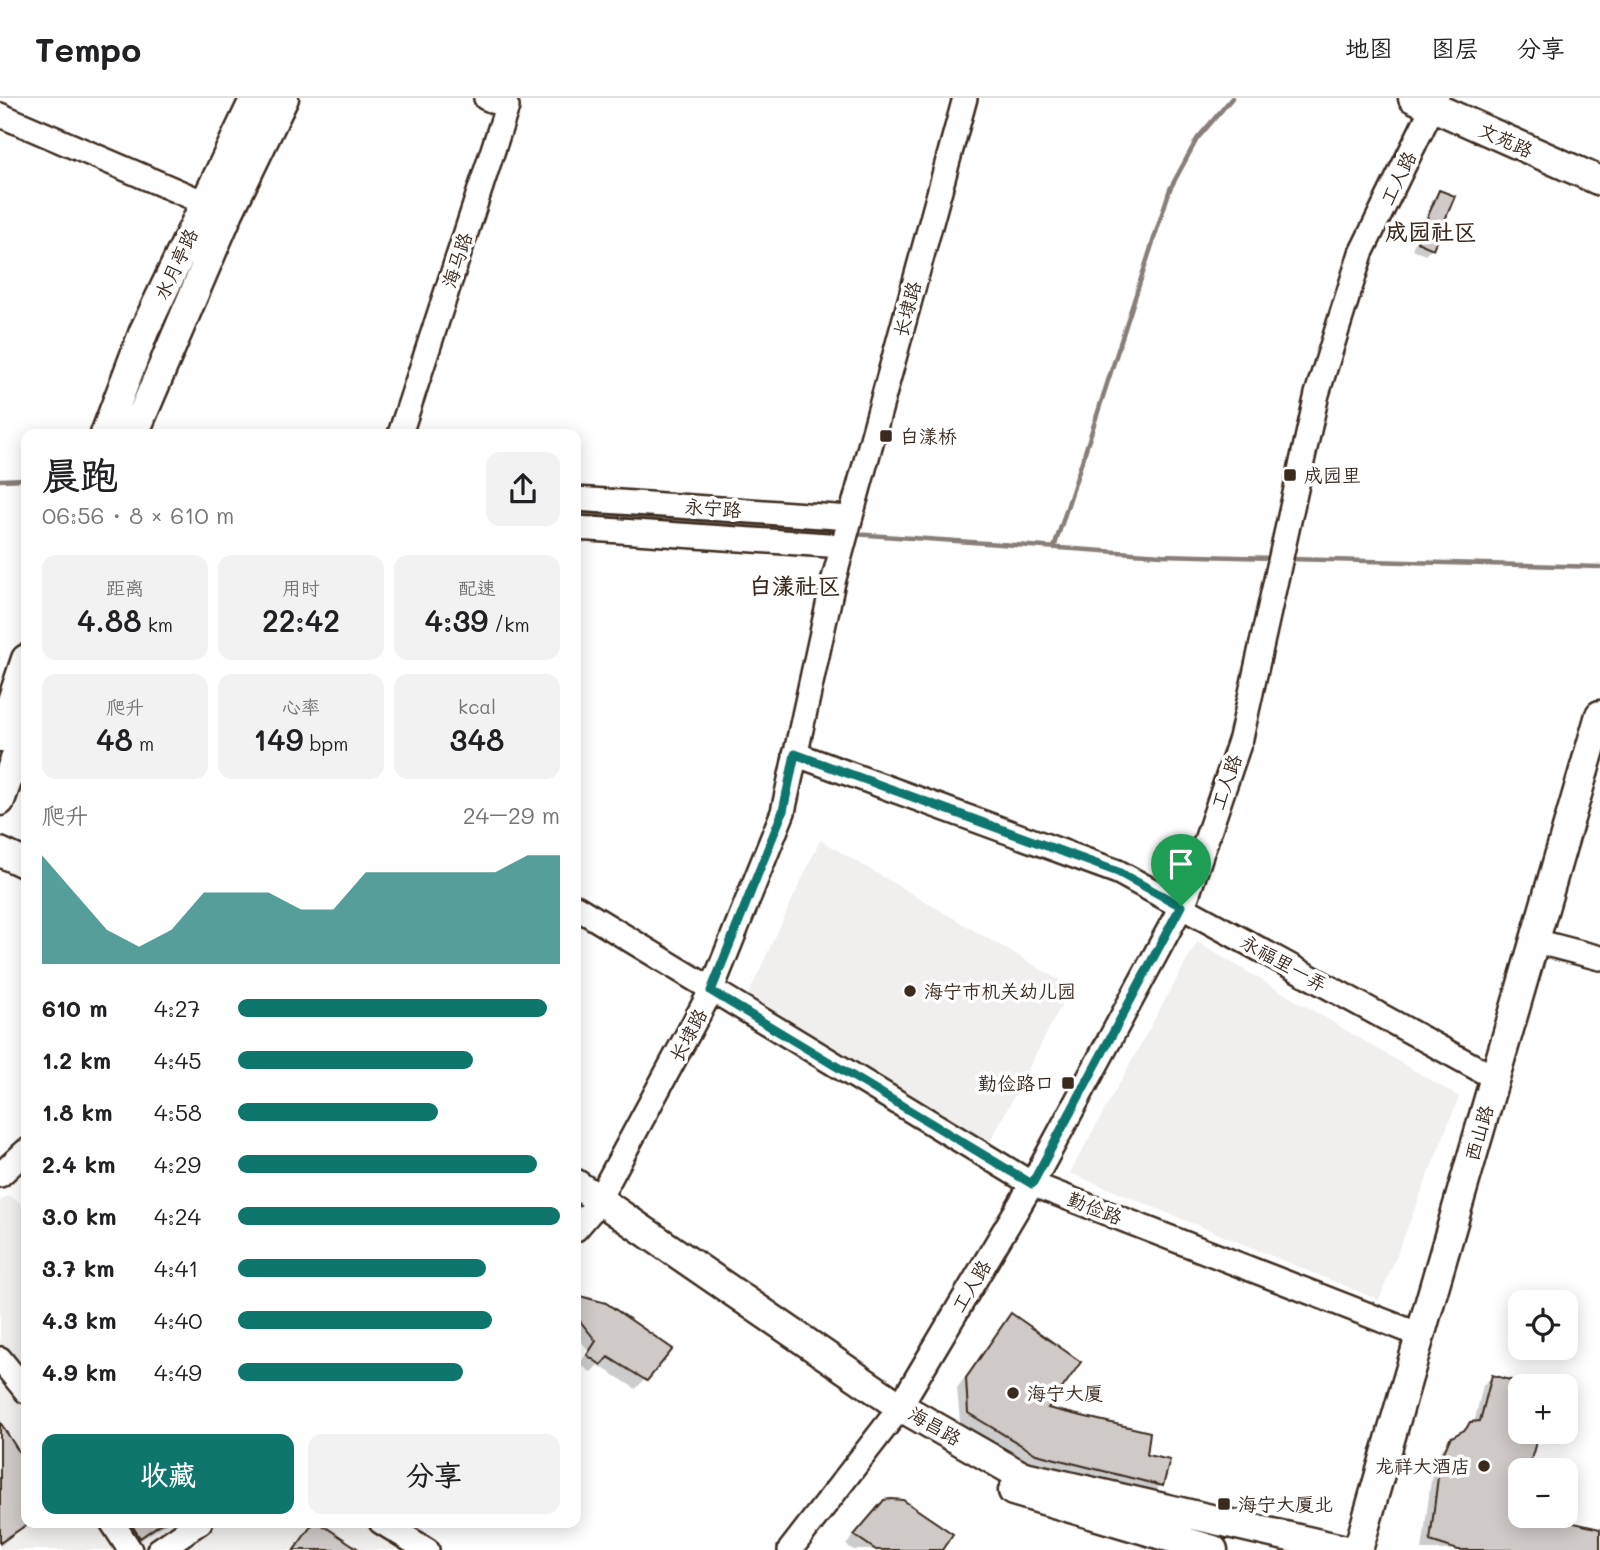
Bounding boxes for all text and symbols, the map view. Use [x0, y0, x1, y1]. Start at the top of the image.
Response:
text: Tempo [35, 27, 141, 70]
text: 地图 [1345, 32, 1393, 63]
text: 图层 [1431, 32, 1479, 63]
text: 分享 [1517, 32, 1565, 63]
street label: 文苑路 [1475, 117, 1537, 163]
street label: 工人路 [1374, 147, 1421, 209]
district label: 成园社区 [1385, 216, 1477, 246]
street label: 水月亭路 [148, 224, 203, 304]
street label: 海马路 [436, 229, 477, 291]
street label: 长埭路 [887, 278, 926, 340]
place label: 白漾桥 [900, 423, 957, 448]
marker: 白漾桥 [878, 428, 894, 444]
text: 晨跑 [42, 449, 118, 499]
button: share [486, 452, 560, 526]
place label: 成园里 [1304, 462, 1361, 487]
marker: 成园里 [1282, 467, 1298, 483]
street label: 永宁路 [684, 493, 742, 522]
text: 06:56 · 8 × 610 m [42, 500, 234, 530]
district label: 白漾社区 [749, 570, 841, 600]
text: 距离 [106, 575, 144, 600]
text: 用时 [282, 575, 320, 600]
text: 配速 [458, 575, 496, 600]
text: 4.88 [77, 600, 142, 640]
text: 22:42 [262, 600, 340, 640]
text: 4:39 [424, 600, 488, 640]
text: km [142, 612, 173, 637]
text: /km [488, 612, 530, 637]
text: 爬升 [106, 694, 144, 719]
text: 心率 [282, 694, 320, 719]
text: kcal [458, 694, 496, 719]
text: 48 [96, 719, 133, 759]
text: 149 [254, 719, 303, 759]
text: 348 [450, 719, 504, 759]
text: m [133, 731, 154, 756]
text: bpm [303, 731, 348, 756]
street label: 工人路 [1204, 751, 1247, 813]
text: 爬升 [42, 800, 88, 830]
text: 24–29 m [463, 800, 560, 830]
pin [1151, 834, 1211, 906]
icon: arrive [1162, 845, 1200, 883]
street label: 永福里一弄 [1237, 929, 1332, 997]
place label: 海宁市机关幼儿园 [924, 978, 1076, 1003]
marker: 海宁市机关幼儿园 [902, 983, 918, 999]
text: 610 m [42, 993, 107, 1023]
text: 4:27 [154, 993, 200, 1023]
street label: 长埭路 [663, 1004, 712, 1066]
text: 1.2 km [42, 1045, 111, 1075]
text: 4:45 [154, 1045, 202, 1075]
place label: 勤俭路口 [978, 1070, 1054, 1095]
marker: 勤俭路口 [1060, 1075, 1076, 1091]
text: 1.8 km [42, 1097, 112, 1127]
text: 4:58 [154, 1097, 202, 1127]
street label: 西山路 [1459, 1102, 1498, 1164]
text: 2.4 km [42, 1149, 115, 1179]
text: 4:29 [154, 1149, 201, 1179]
street label: 勤俭路 [1064, 1186, 1126, 1229]
text: 3.0 km [42, 1201, 117, 1231]
text: 4:24 [154, 1201, 201, 1231]
text: 3.7 km [42, 1253, 115, 1283]
text: 4:41 [154, 1253, 198, 1283]
street label: 工人路 [945, 1255, 996, 1317]
map controls [1508, 1290, 1578, 1528]
button: locate [1508, 1290, 1578, 1360]
text: 4.3 km [42, 1305, 116, 1335]
text: 4:40 [154, 1305, 202, 1335]
text: 4.9 km [42, 1357, 116, 1387]
text: 4:49 [154, 1357, 202, 1387]
button: + [1508, 1374, 1578, 1444]
place label: 海宁大厦 [1027, 1380, 1103, 1405]
marker: 海宁大厦 [1005, 1385, 1021, 1401]
street label: 海昌路 [904, 1400, 966, 1451]
button: 收藏 [42, 1434, 294, 1514]
button: 分享 [308, 1434, 560, 1514]
place label: 龙祥大酒店 [1375, 1453, 1470, 1478]
marker: 龙祥大酒店 [1476, 1458, 1492, 1474]
button: − [1508, 1458, 1578, 1528]
place label: 海宁大厦北 [1238, 1491, 1333, 1516]
marker: 海宁大厦北 [1216, 1496, 1232, 1512]

